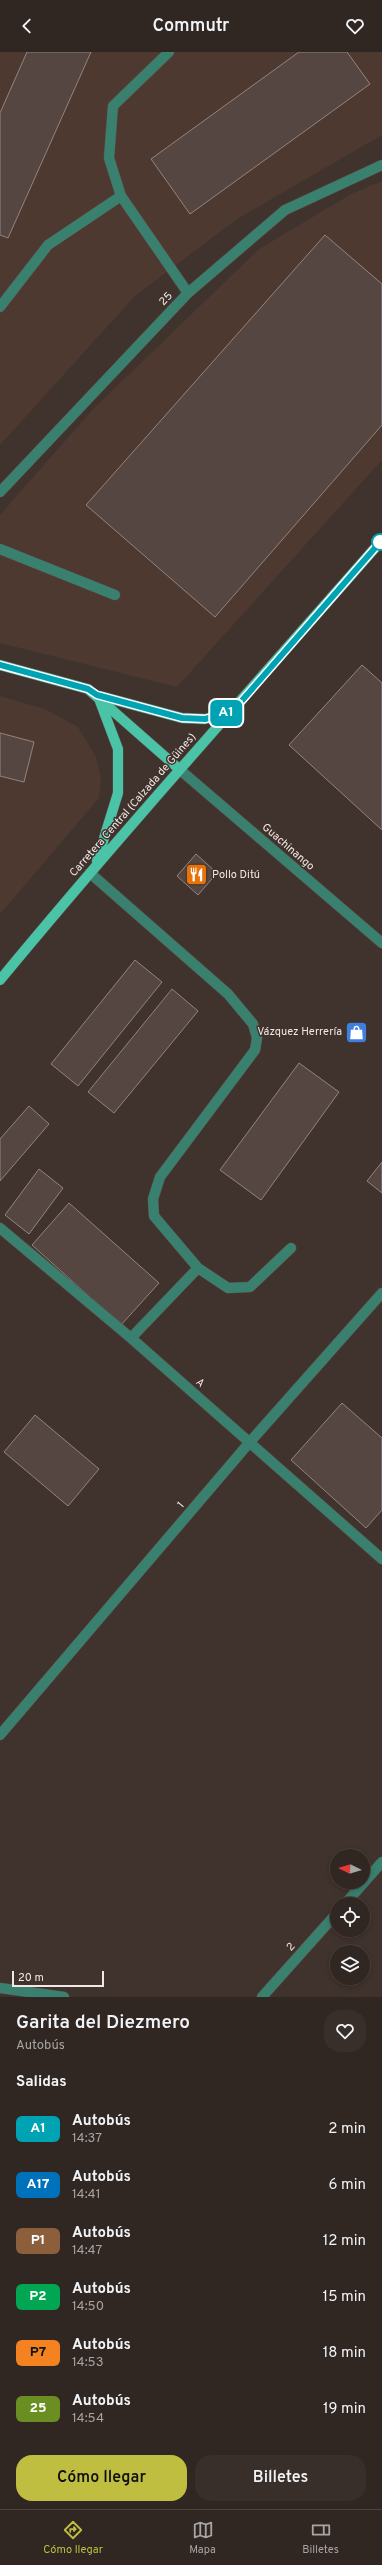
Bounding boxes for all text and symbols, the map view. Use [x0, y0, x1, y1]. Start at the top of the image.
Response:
icon: back [16, 15, 38, 37]
text: Commutr [153, 15, 229, 38]
icon: heart [344, 15, 366, 37]
street label: 25 [156, 289, 176, 309]
unlabelled marker [371, 533, 382, 551]
line badge: A1 [208, 700, 244, 726]
text: A1 [218, 704, 234, 721]
street label: Carretera Central (Calzada de Güines) [67, 730, 199, 880]
street label: Guachinango [259, 820, 317, 874]
restaurant icon: Pollo Ditú [184, 862, 210, 888]
place label: Pollo Ditú [212, 868, 260, 882]
shop icon: Vázquez Herrería [344, 1019, 370, 1045]
place label: Vázquez Herrería [257, 1025, 342, 1039]
street label: A [193, 1375, 207, 1391]
street label: 1 [174, 1499, 188, 1511]
north arrow [330, 1849, 370, 1889]
map controls [330, 1849, 370, 1985]
button: locate [330, 1897, 370, 1937]
street label: 2 [284, 1940, 298, 1954]
button: layers [330, 1945, 370, 1985]
scale bar [12, 1969, 104, 1988]
text: 20 m [18, 1971, 44, 1985]
button: heart [324, 2010, 366, 2052]
text: Garita del Diezmero [16, 2011, 190, 2035]
text: Autobús [16, 2038, 65, 2054]
text: Salidas [16, 2073, 67, 2092]
text: Autobús [72, 2112, 131, 2131]
text: A1 [30, 2120, 46, 2137]
text: 2 min [328, 2120, 366, 2139]
text: 14:37 [72, 2131, 102, 2147]
text: Autobús [72, 2168, 131, 2187]
text: A17 [27, 2176, 49, 2193]
text: 6 min [329, 2176, 366, 2195]
text: 14:41 [72, 2187, 101, 2203]
text: Autobús [72, 2224, 131, 2243]
text: P1 [31, 2232, 45, 2249]
text: 12 min [323, 2232, 366, 2251]
text: 14:47 [72, 2243, 102, 2259]
text: Autobús [72, 2280, 131, 2299]
text: P2 [29, 2288, 47, 2305]
text: 15 min [323, 2288, 366, 2307]
text: 14:50 [72, 2299, 104, 2315]
text: Autobús [72, 2336, 131, 2355]
text: P7 [30, 2344, 46, 2361]
text: 18 min [323, 2344, 366, 2363]
text: 14:53 [72, 2355, 104, 2371]
text: Autobús [72, 2392, 131, 2411]
text: 25 [29, 2400, 47, 2417]
text: 19 min [323, 2400, 366, 2419]
text: 14:54 [72, 2411, 104, 2427]
button: Cómo llegar [16, 2455, 187, 2501]
button: Billetes [195, 2455, 366, 2501]
tab: Cómo llegar [43, 2519, 103, 2557]
tab: Mapa [189, 2519, 216, 2557]
tab: Billetes [302, 2519, 339, 2557]

